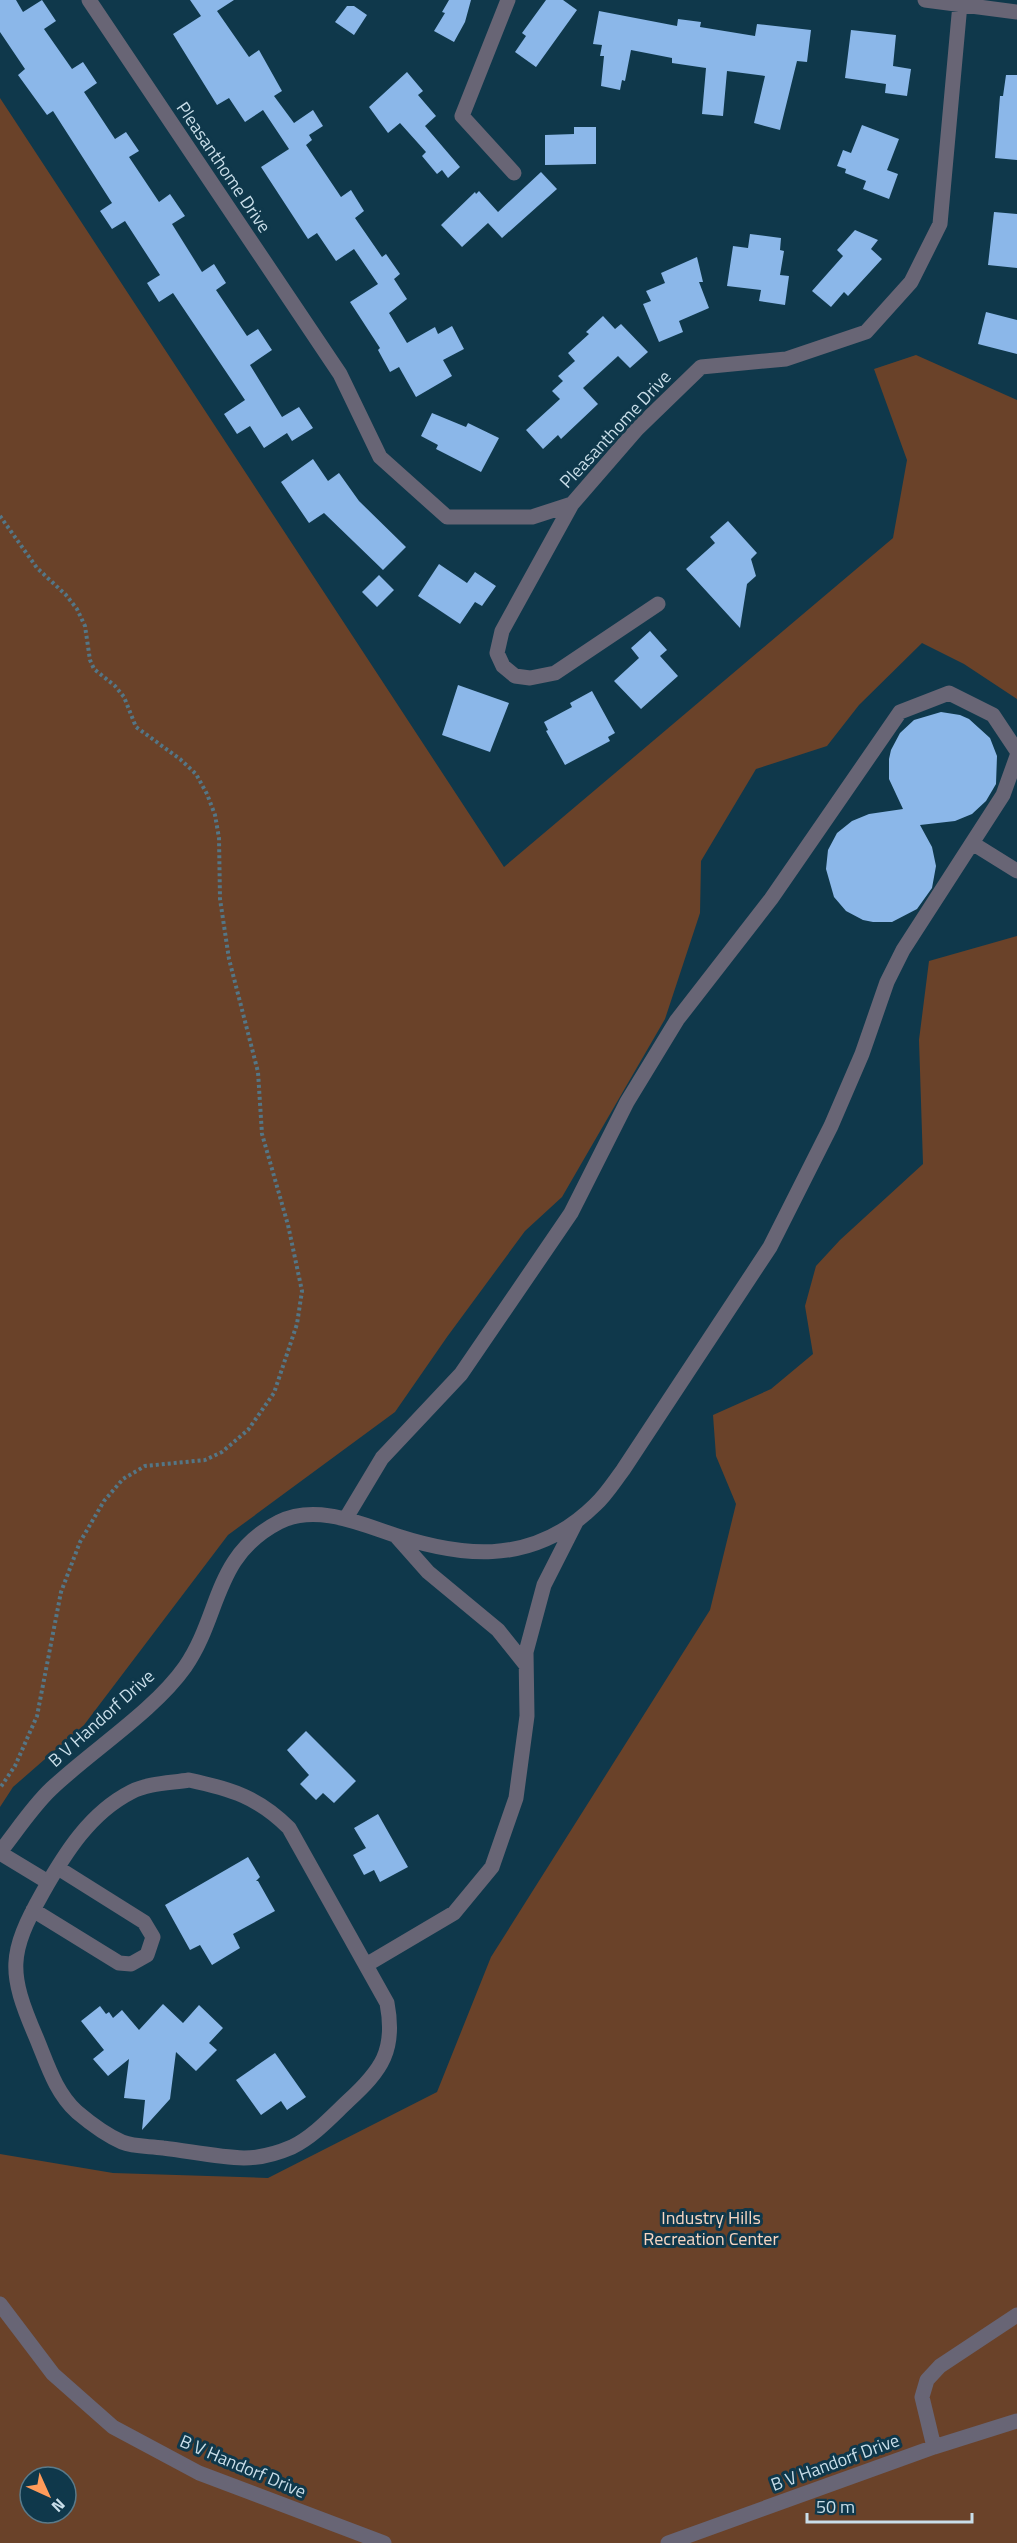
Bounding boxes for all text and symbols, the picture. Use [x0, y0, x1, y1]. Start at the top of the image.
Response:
street label: Pleasanthome Drive [170, 96, 278, 238]
street label: Pleasanthome Drive [553, 364, 677, 494]
street label: B V Handorf Drive [42, 1663, 160, 1773]
park label: Industry Hills Recreation Center [643, 2204, 779, 2252]
street label: B V Handorf Drive [767, 2426, 903, 2498]
street label: B V Handorf Drive [176, 2427, 310, 2505]
north arrow [18, 2465, 78, 2525]
scale bar [807, 2486, 972, 2524]
text: N [46, 2493, 71, 2518]
text: 50 m [816, 2493, 855, 2520]

